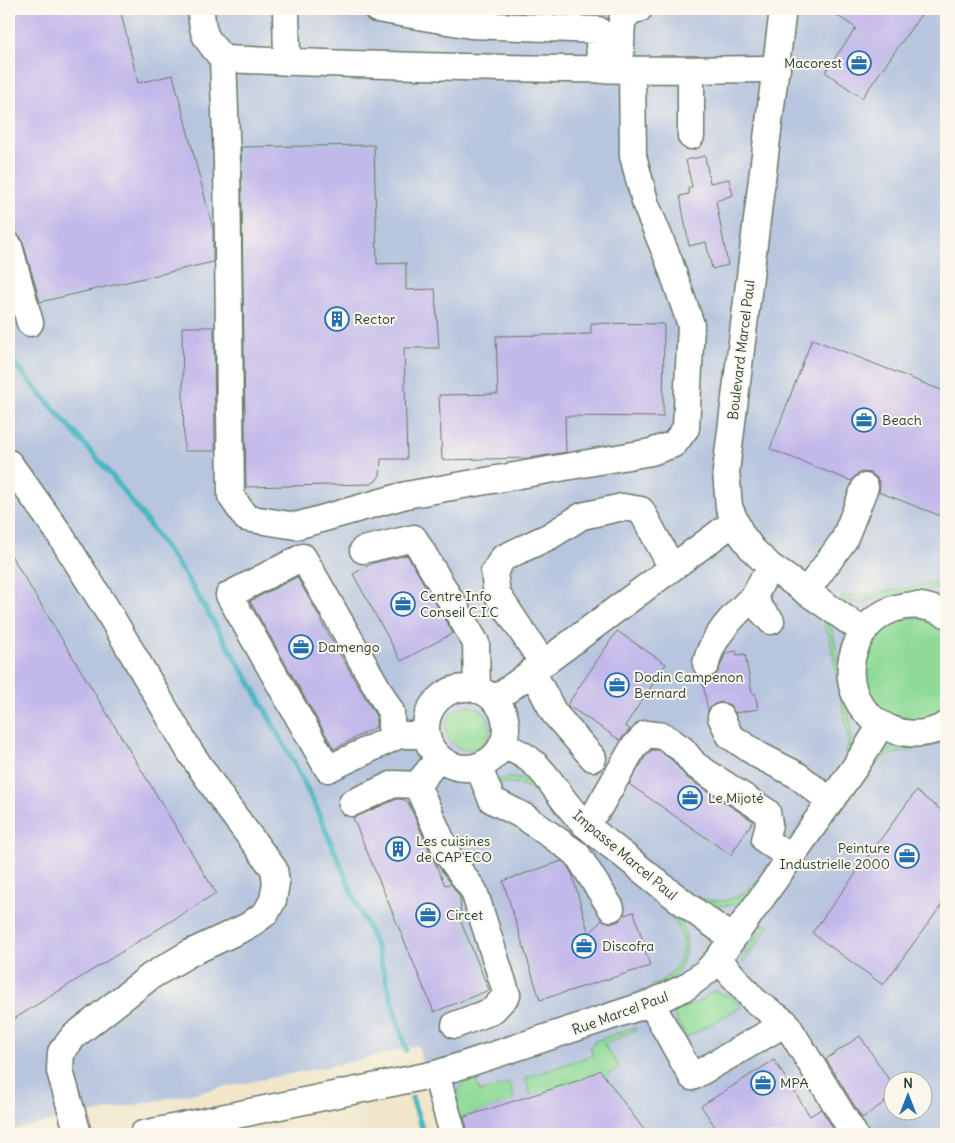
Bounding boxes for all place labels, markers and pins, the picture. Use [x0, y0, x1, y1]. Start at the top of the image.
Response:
office icon: Macorest [846, 50, 872, 76]
place label: Macorest [784, 54, 842, 72]
building icon: Rector [324, 306, 350, 332]
place label: Rector [354, 310, 396, 328]
office icon: Beach [851, 407, 877, 433]
place label: Beach [882, 411, 922, 429]
place label: Centre Info Conseil C.I.C [420, 587, 499, 621]
office icon: Centre Info Conseil C.I.C [390, 591, 416, 617]
office icon: Damengo [288, 634, 314, 660]
place label: Damengo [318, 638, 380, 656]
place label: Dodin Campenon Bernard [634, 668, 744, 702]
office icon: Dodin Campenon Bernard [604, 672, 630, 698]
office icon: Le Mijoté [677, 785, 703, 811]
place label: Le Mijoté [708, 789, 764, 807]
place label: Les cuisines de CAP'ECO [416, 832, 492, 866]
building icon: Les cuisines de CAP'ECO [385, 836, 411, 862]
place label: Peinture Industrielle 2000 [780, 839, 890, 873]
office icon: Peinture Industrielle 2000 [894, 843, 920, 869]
office icon: Circet [415, 902, 441, 928]
place label: Circet [446, 906, 483, 924]
office icon: Discofra [571, 933, 597, 959]
place label: Discofra [602, 937, 654, 955]
office icon: MPA [750, 1070, 776, 1096]
place label: MPA [780, 1074, 808, 1092]

